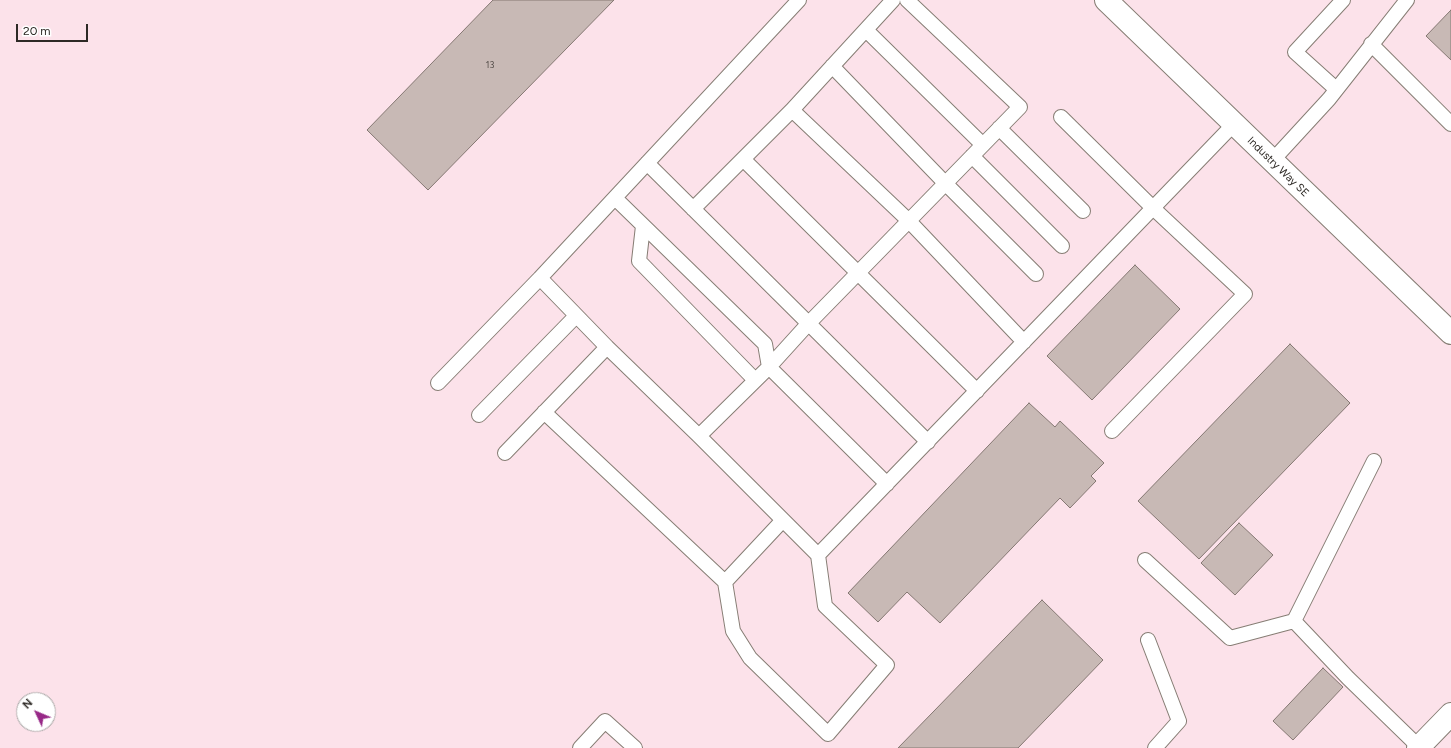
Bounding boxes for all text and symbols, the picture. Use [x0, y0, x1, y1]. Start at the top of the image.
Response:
scale bar [18, 16, 90, 42]
text: 20 m [23, 24, 51, 38]
house number: 13 [486, 60, 494, 70]
street label: Industry Way SE [1244, 134, 1312, 200]
north arrow [16, 692, 56, 732]
text: N [20, 696, 35, 712]

